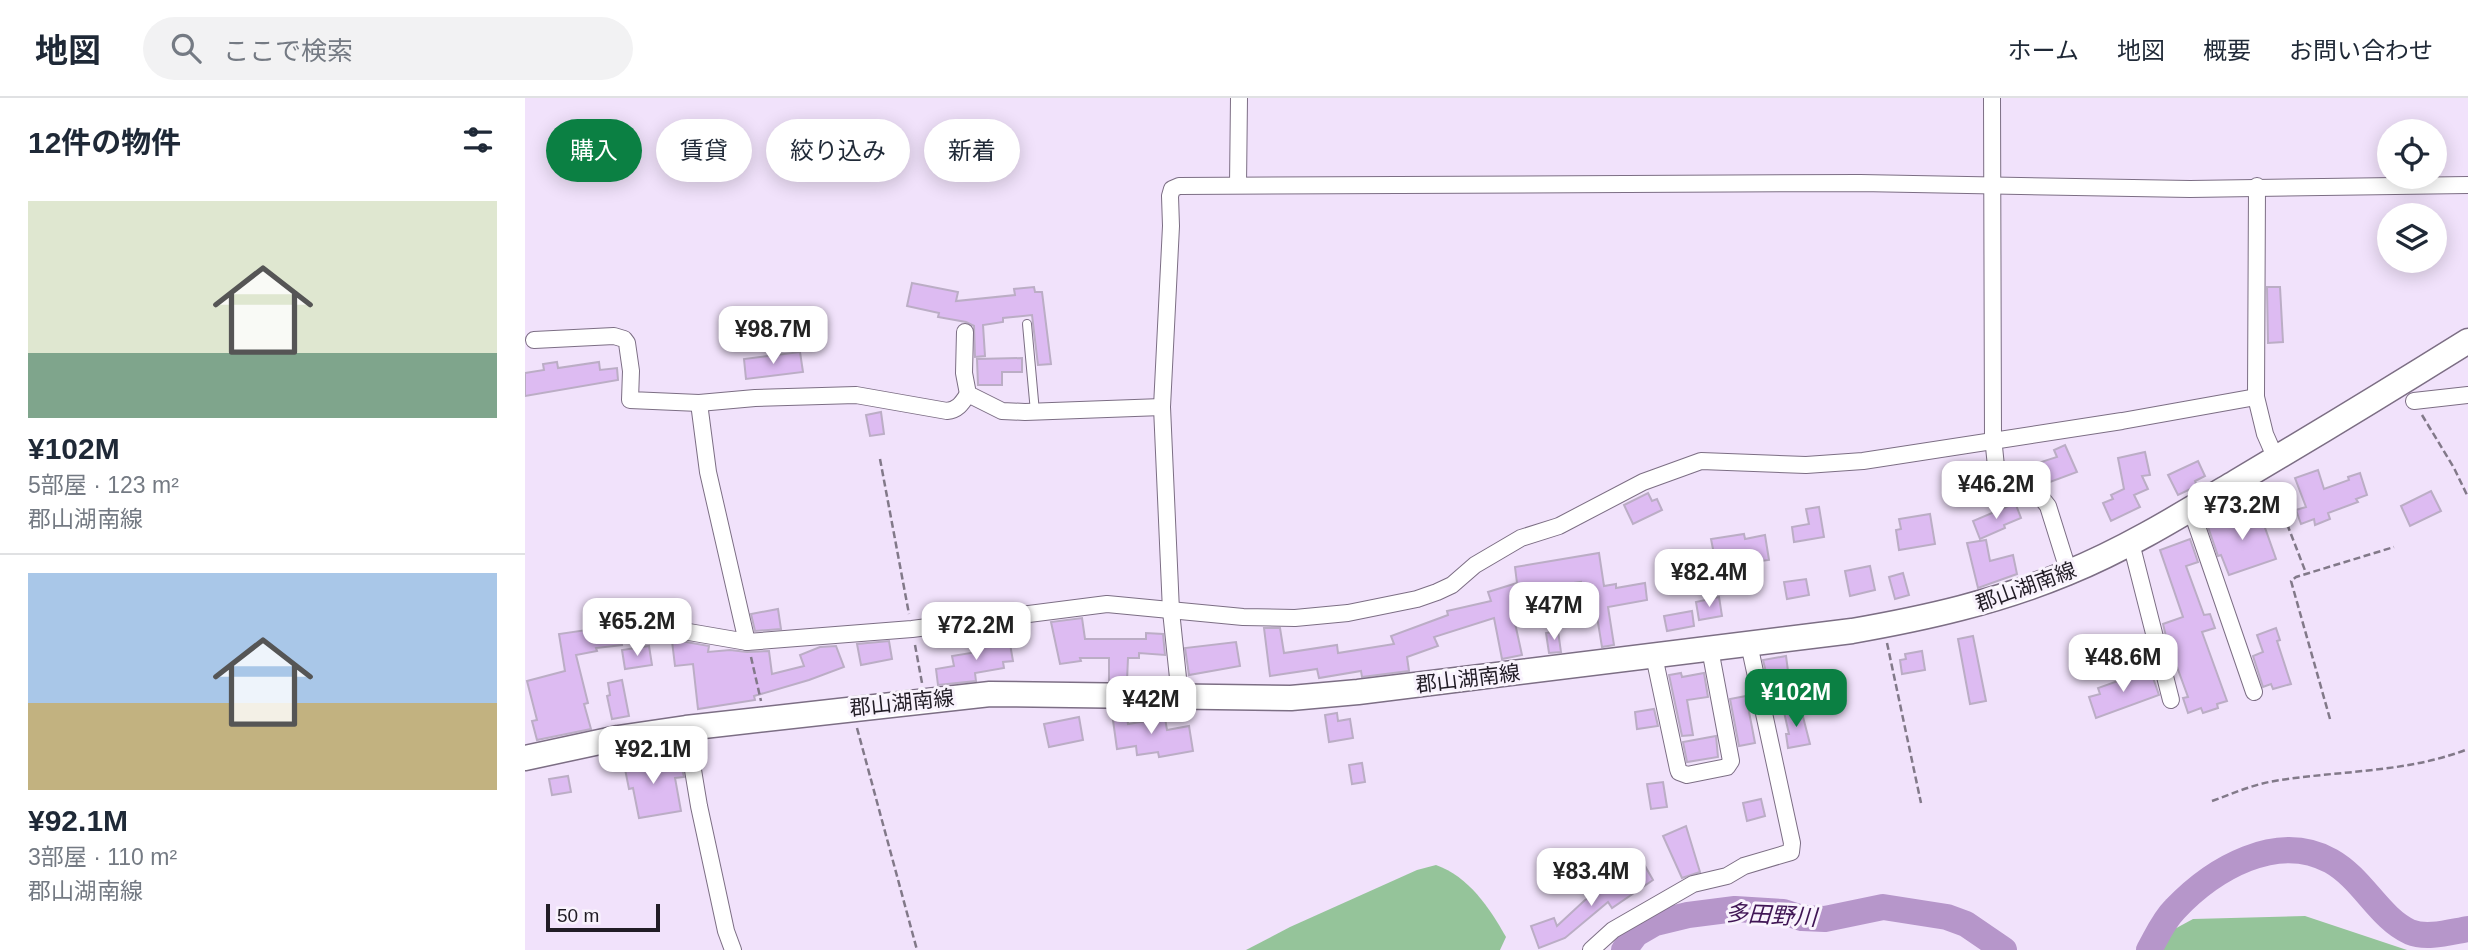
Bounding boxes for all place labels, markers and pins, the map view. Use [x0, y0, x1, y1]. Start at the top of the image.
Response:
pin: ¥98.7M [716, 306, 830, 366]
pin: ¥46.2M [1939, 462, 2053, 521]
pin: ¥73.2M [2185, 482, 2299, 542]
pin: ¥82.4M [1652, 550, 1766, 609]
pin: ¥47M [1513, 582, 1595, 642]
pin: ¥65.2M [580, 598, 694, 658]
pin: ¥72.2M [919, 602, 1033, 662]
pin: ¥48.6M [2066, 634, 2180, 694]
pin: ¥102M [1747, 670, 1845, 729]
pin: ¥42M [1110, 676, 1192, 736]
pin: ¥92.1M [596, 726, 710, 786]
pin: ¥83.4M [1534, 848, 1648, 908]

